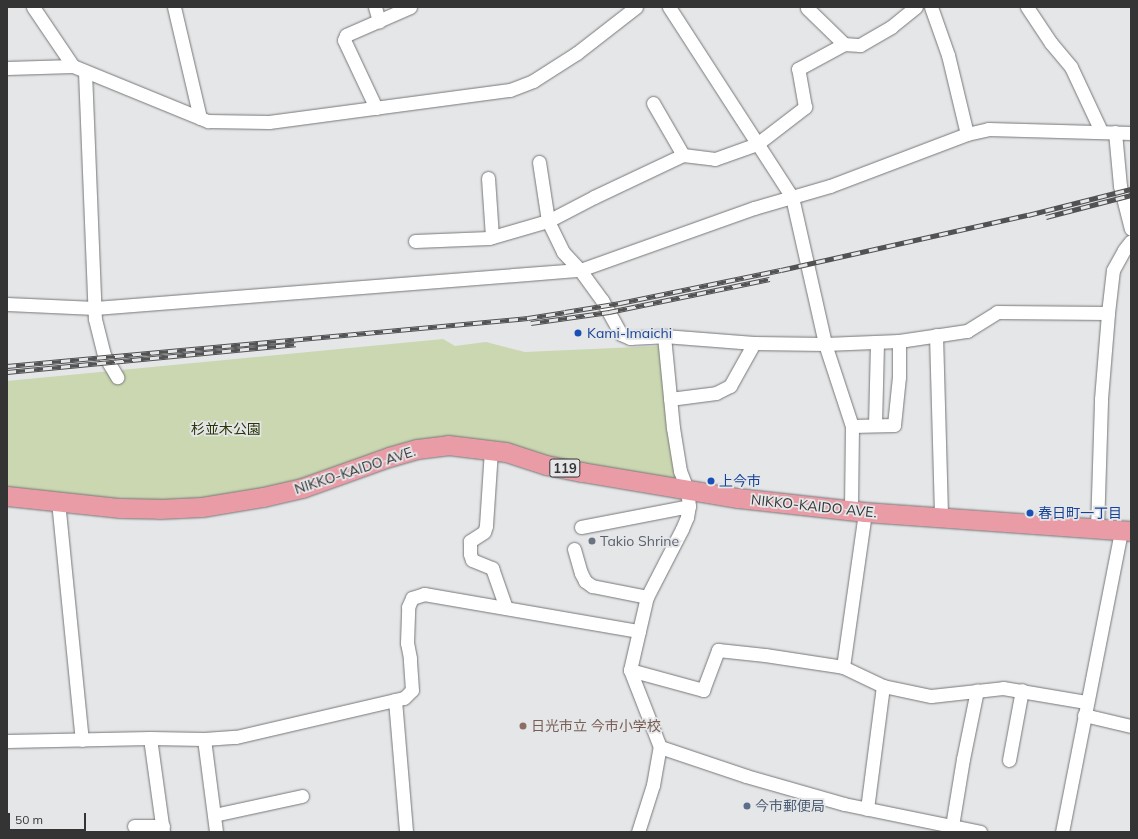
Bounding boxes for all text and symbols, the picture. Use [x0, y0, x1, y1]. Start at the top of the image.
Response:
place label: Kami-Imaichi [587, 325, 672, 341]
marker: Kami-Imaichi [572, 327, 584, 339]
park label: 杉並木公園 [191, 421, 261, 437]
street label: NIKKO-KAIDO AVE. [292, 442, 418, 498]
road number: 119 [549, 457, 581, 479]
place label: 上今市 [719, 473, 761, 489]
marker: 上今市 [706, 476, 716, 486]
street label: NIKKO-KAIDO AVE. [750, 491, 878, 521]
place label: 春日町一丁目 [1038, 505, 1122, 521]
marker: 春日町一丁目 [1025, 508, 1035, 518]
place label: Takio Shrine [600, 533, 679, 549]
marker: Takio Shrine [587, 536, 597, 546]
place label: 日光市立 今市小学校 [531, 718, 661, 734]
marker: 日光市立 今市小学校 [518, 721, 528, 731]
place label: 今市郵便局 [755, 798, 825, 814]
marker: 今市郵便局 [742, 801, 752, 811]
scale bar [10, 805, 88, 831]
text: 50 m [15, 812, 43, 827]

